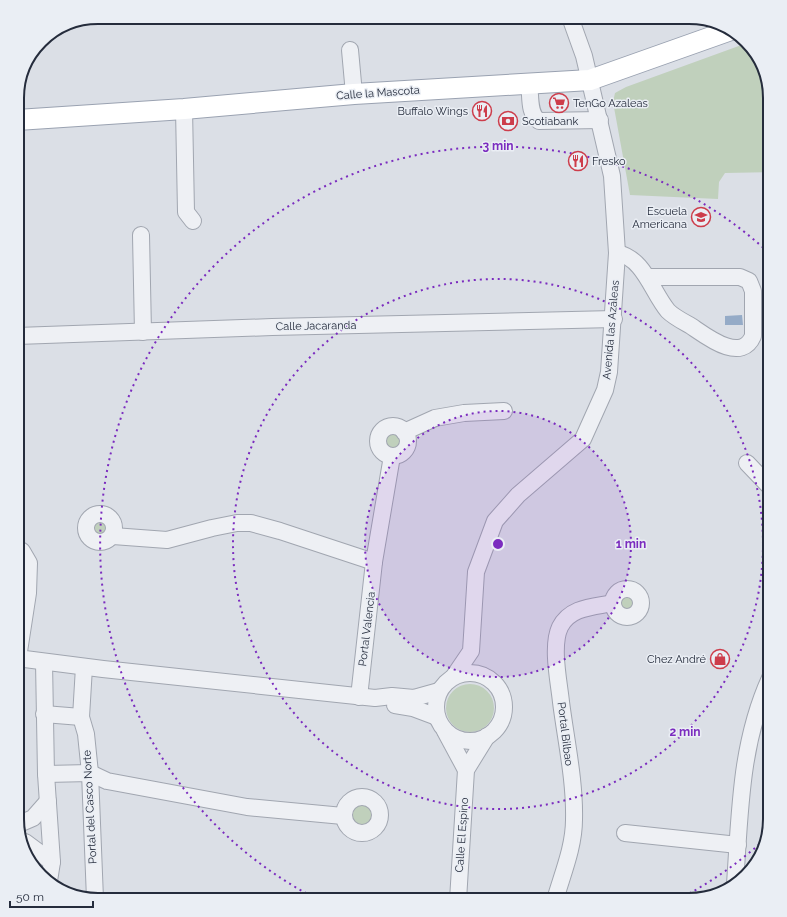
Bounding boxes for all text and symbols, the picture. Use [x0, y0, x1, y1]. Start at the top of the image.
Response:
street label: Calle la Mascota [336, 84, 420, 102]
supermarket icon: TenGo Azaleas [548, 92, 570, 114]
place label: TenGo Azaleas [573, 97, 648, 110]
restaurant icon: Buffalo Wings [471, 100, 493, 122]
place label: Buffalo Wings [397, 105, 468, 118]
bank icon: Scotiabank [497, 110, 519, 132]
place label: Scotiabank [522, 115, 578, 128]
text: 3 min [482, 139, 514, 153]
restaurant icon: Fresko [567, 150, 589, 172]
place label: Fresko [592, 155, 626, 168]
place label: Escuela Americana [632, 205, 687, 231]
school or university icon: Escuela Americana [690, 206, 712, 228]
street label: Avenida las Azaleas [600, 280, 622, 380]
street label: Calle Jacaranda [275, 319, 357, 333]
centre of rings [491, 537, 505, 551]
text: 1 min [616, 537, 646, 551]
street label: Portal Valencia [356, 591, 378, 667]
shop icon: Chez André [709, 648, 731, 670]
place label: Chez André [647, 653, 707, 666]
street label: Portal Bilbao [555, 701, 575, 767]
text: 2 min [669, 725, 701, 739]
street label: Portal del Casco Norte [80, 749, 99, 864]
street label: Calle El Espino [453, 797, 471, 873]
scale bar [10, 883, 93, 909]
text: 50 m [16, 890, 44, 904]

